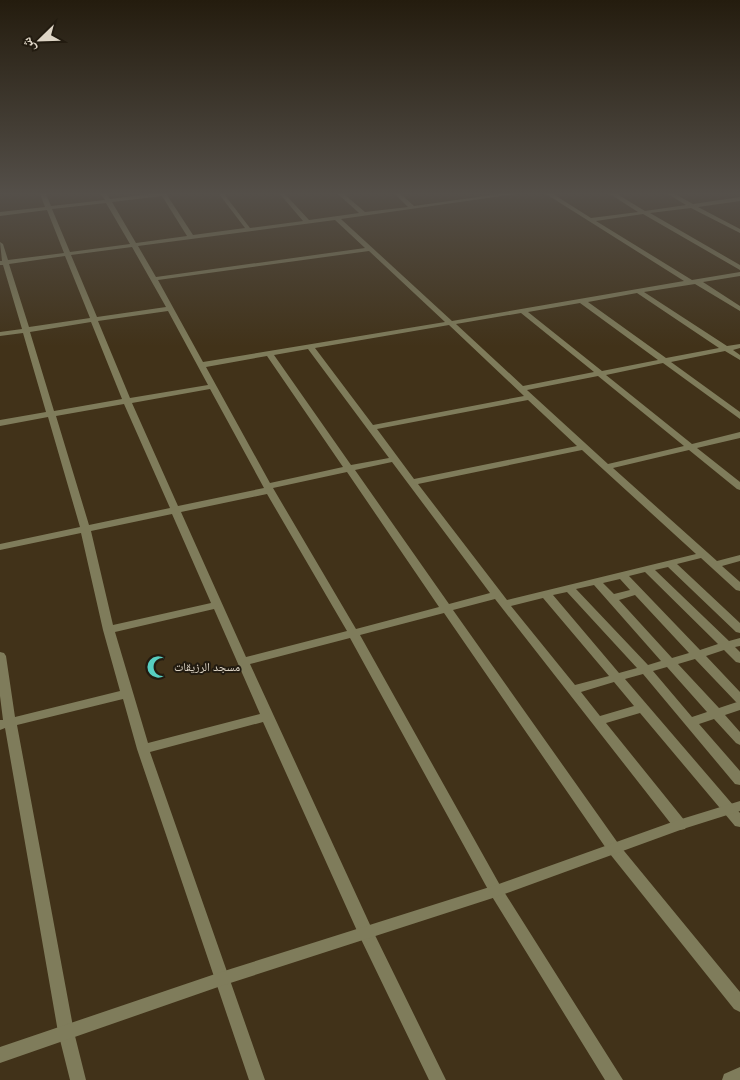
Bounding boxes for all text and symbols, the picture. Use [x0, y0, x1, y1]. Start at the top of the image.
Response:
north arrow [15, 15, 65, 65]
text: ش [16, 35, 39, 56]
mosque icon: مسجد الرزيقات [145, 654, 171, 680]
place label: مسجد الرزيقات [174, 658, 240, 675]

